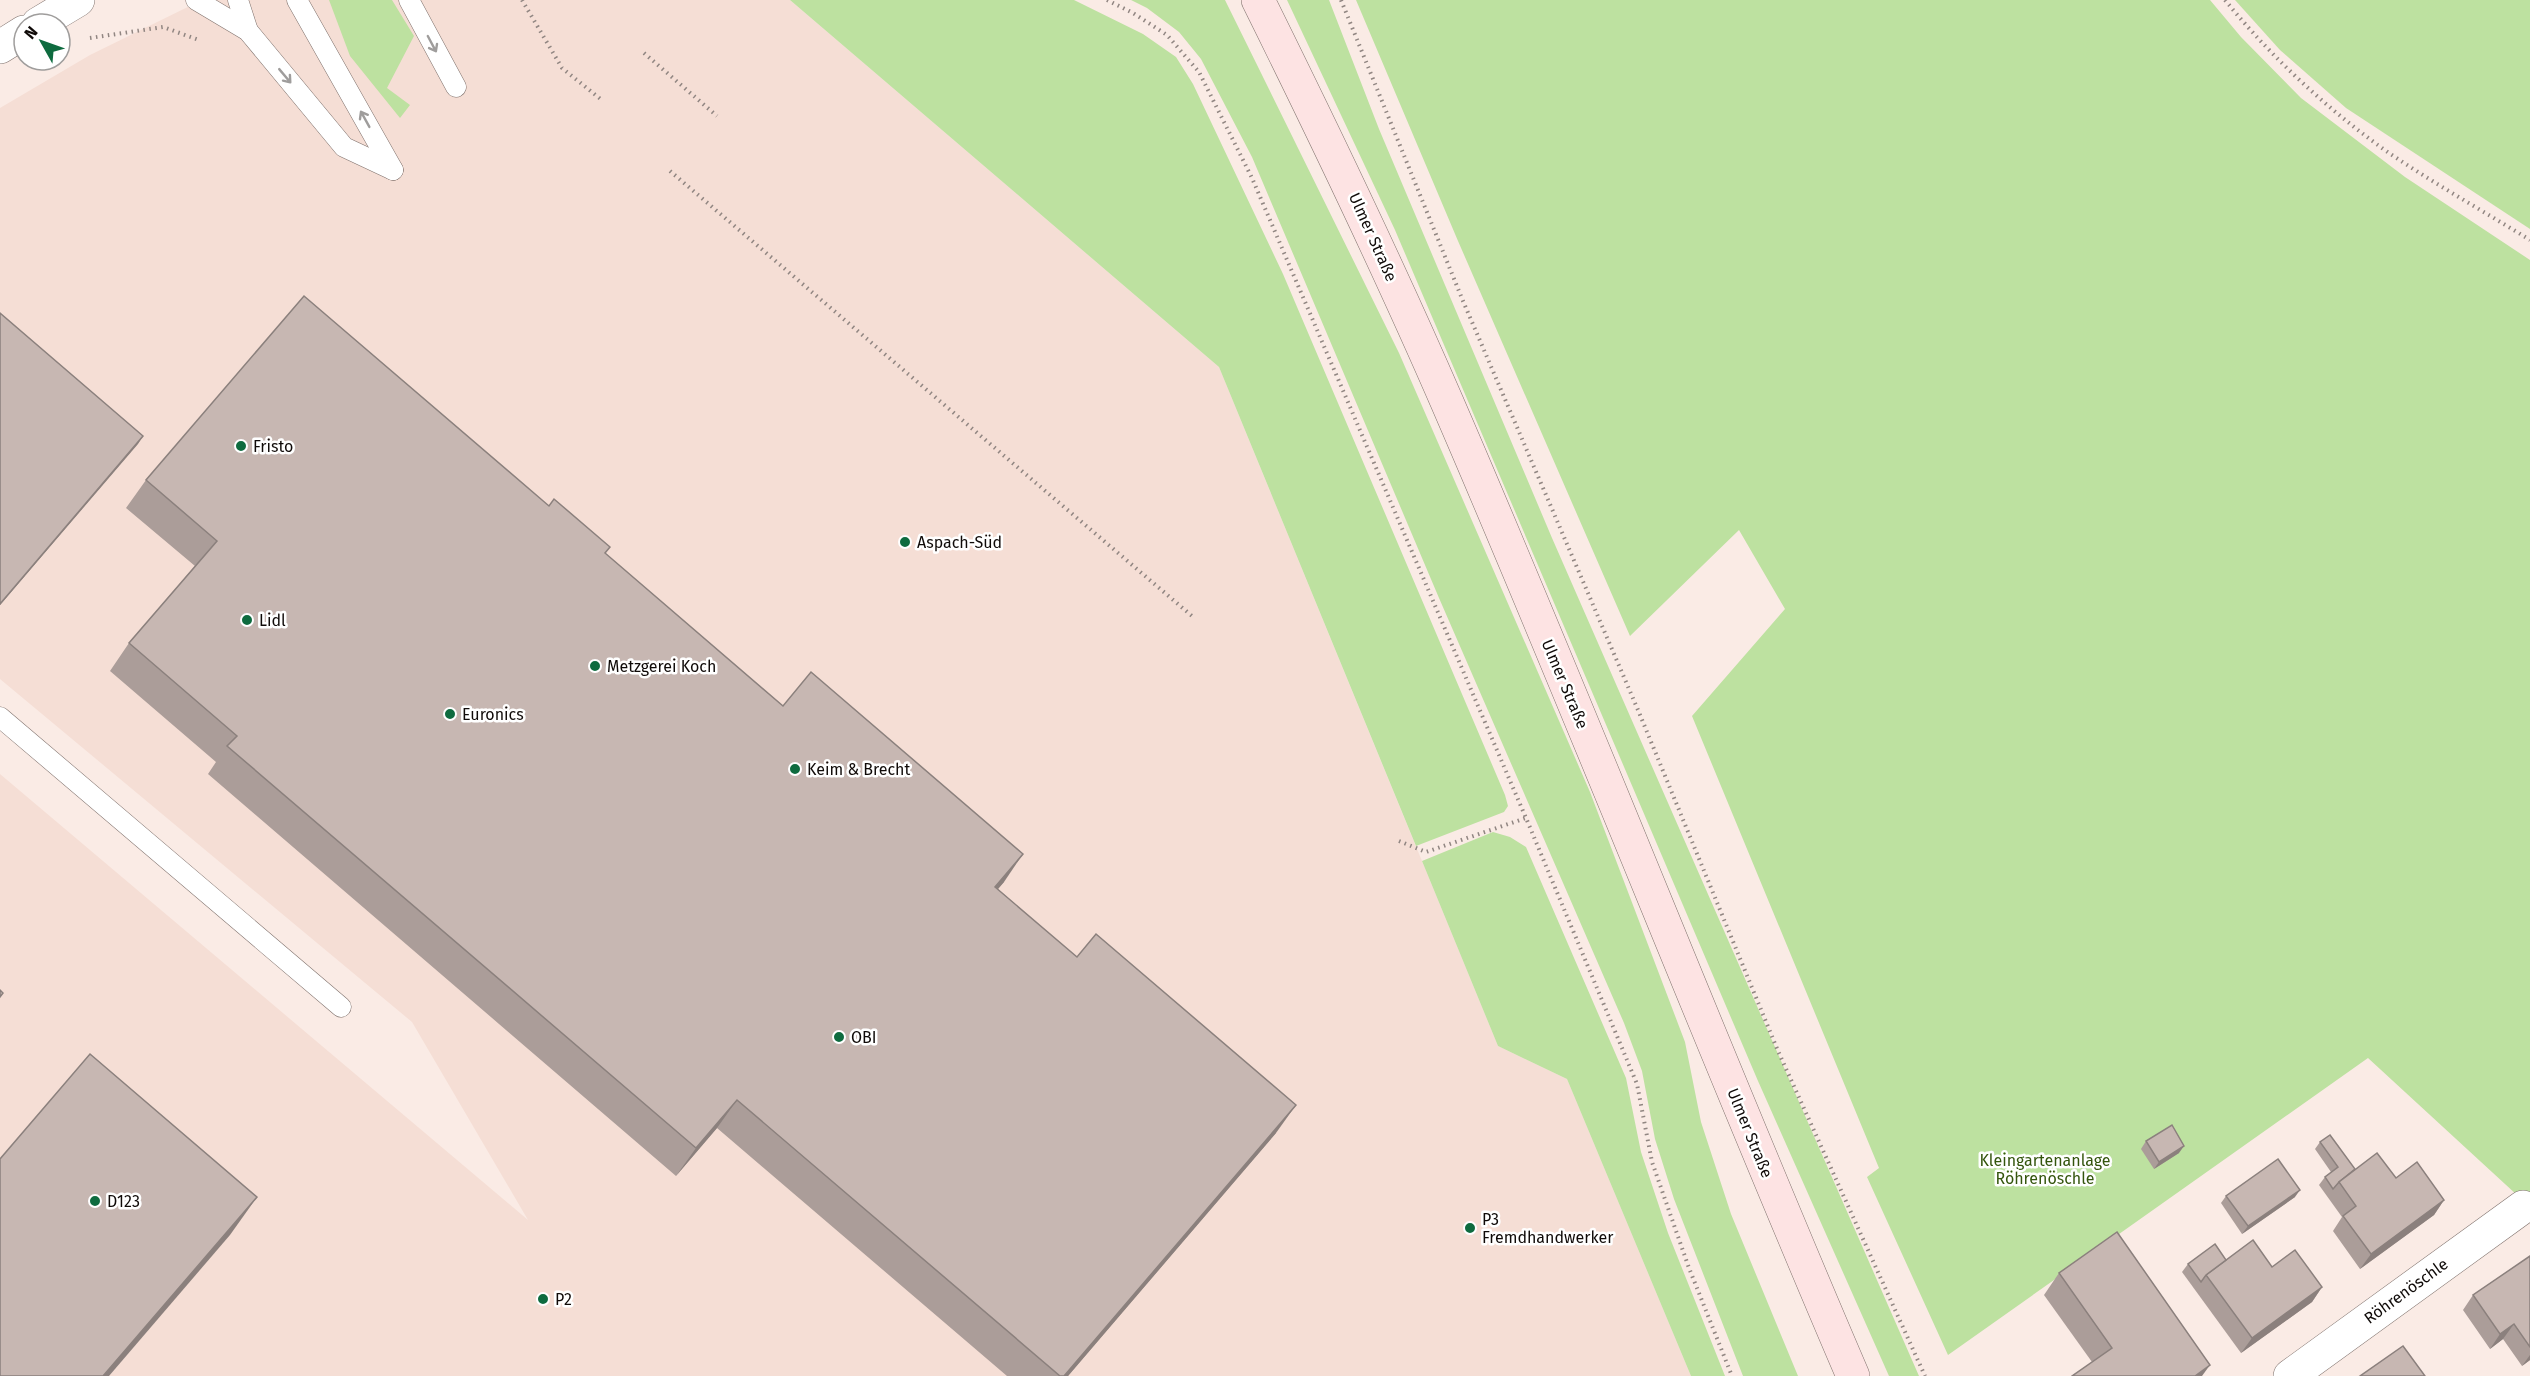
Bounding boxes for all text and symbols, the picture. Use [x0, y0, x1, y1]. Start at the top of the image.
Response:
north arrow [12, 12, 72, 72]
text: N [20, 23, 42, 43]
one-way arrow [427, 34, 438, 52]
one-way arrow [279, 68, 292, 84]
one-way arrow [359, 111, 370, 129]
street label: Ulmer Straße [1345, 190, 1401, 284]
place label: Fristo [253, 437, 293, 456]
marker: Fristo [234, 439, 248, 453]
place label: Aspach-Süd [917, 533, 1002, 552]
marker: Aspach-Süd [898, 535, 912, 549]
place label: Lidl [259, 611, 286, 630]
marker: Lidl [240, 613, 254, 627]
street label: Ulmer Straße [1538, 636, 1592, 732]
place label: Metzgerei Koch [607, 657, 716, 676]
marker: Metzgerei Koch [588, 659, 602, 673]
place label: Euronics [462, 705, 524, 724]
marker: Euronics [443, 707, 457, 721]
place label: Keim & Brecht [807, 760, 910, 779]
marker: Keim & Brecht [788, 762, 802, 776]
place label: OBI [851, 1028, 877, 1047]
marker: OBI [832, 1030, 846, 1044]
street label: Ulmer Straße [1723, 1085, 1777, 1181]
park label: Kleingartenanlage Röhrenöschle [1979, 1151, 2111, 1188]
place label: D123 [107, 1192, 140, 1211]
marker: D123 [88, 1194, 102, 1208]
place label: P3 Fremdhandwerker [1482, 1210, 1614, 1247]
marker: P3 Fremdhandwerker [1463, 1221, 1477, 1235]
street label: Röhrenöschle [2360, 1254, 2452, 1328]
place label: P2 [555, 1290, 572, 1309]
marker: P2 [536, 1292, 550, 1306]

